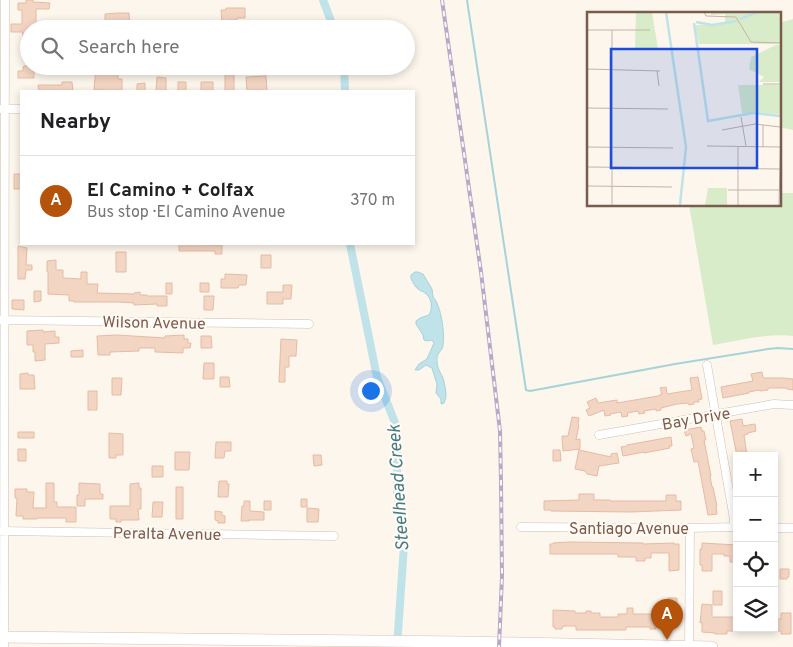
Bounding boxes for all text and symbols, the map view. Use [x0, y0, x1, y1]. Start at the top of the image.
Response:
inset map [587, 12, 780, 206]
search box [20, 20, 415, 75]
icon: search [38, 34, 66, 62]
text: Search here [78, 36, 180, 60]
text: Nearby [40, 109, 111, 136]
text: El Camino + Colfax [87, 179, 255, 203]
text: A [50, 191, 62, 211]
text: 370 m [350, 191, 395, 211]
text: Bus stop · El Camino Avenue [87, 203, 285, 223]
street label: Wilson Avenue [102, 313, 206, 335]
your location [358, 378, 384, 404]
street label: Bay Drive [661, 404, 732, 436]
water label: Steelhead Creek [384, 423, 415, 552]
map controls [733, 452, 778, 632]
button: + [733, 452, 778, 497]
button: − [733, 497, 778, 542]
street label: Santiago Avenue [569, 520, 689, 540]
street label: Peralta Avenue [113, 524, 221, 546]
button: locate [733, 542, 778, 587]
button: layers [733, 587, 778, 632]
pin: A [651, 599, 683, 640]

